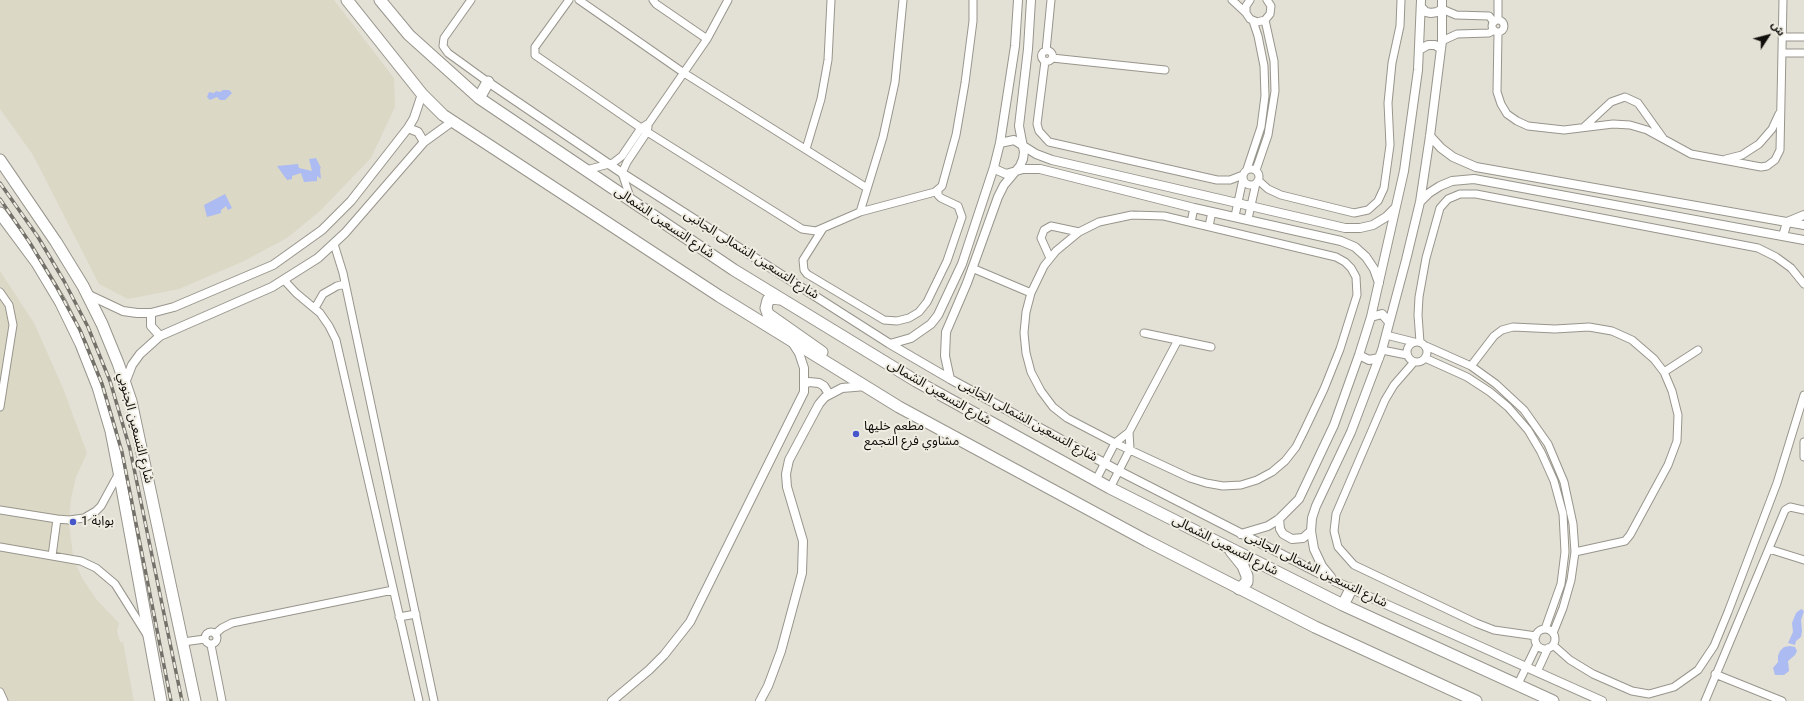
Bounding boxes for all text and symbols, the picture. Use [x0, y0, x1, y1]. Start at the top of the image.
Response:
north arrow [1748, 16, 1788, 56]
text: ش [1768, 19, 1788, 39]
street label: شارع التسعين الشمالى [611, 184, 717, 262]
street label: شارع التسعين الشمالى الجانبى [681, 207, 821, 303]
street label: شارع التسعين الشمالى [884, 357, 994, 429]
street label: شارع التسعين الجنوبي [114, 371, 156, 485]
street label: شارع التسعين الشمالى الجانبى [956, 376, 1100, 466]
place label: مطعم خليها مشاوي فرع التجمع [864, 419, 959, 450]
marker: مطعم خليها مشاوي فرع التجمع [851, 429, 861, 439]
street label: شارع التسعين الشمالى [1169, 512, 1281, 580]
place label: بوابة 1 [81, 514, 114, 530]
marker: بوابة 1 [68, 517, 78, 527]
street label: شارع التسعين الشمالى الجانبى [1242, 529, 1390, 611]

